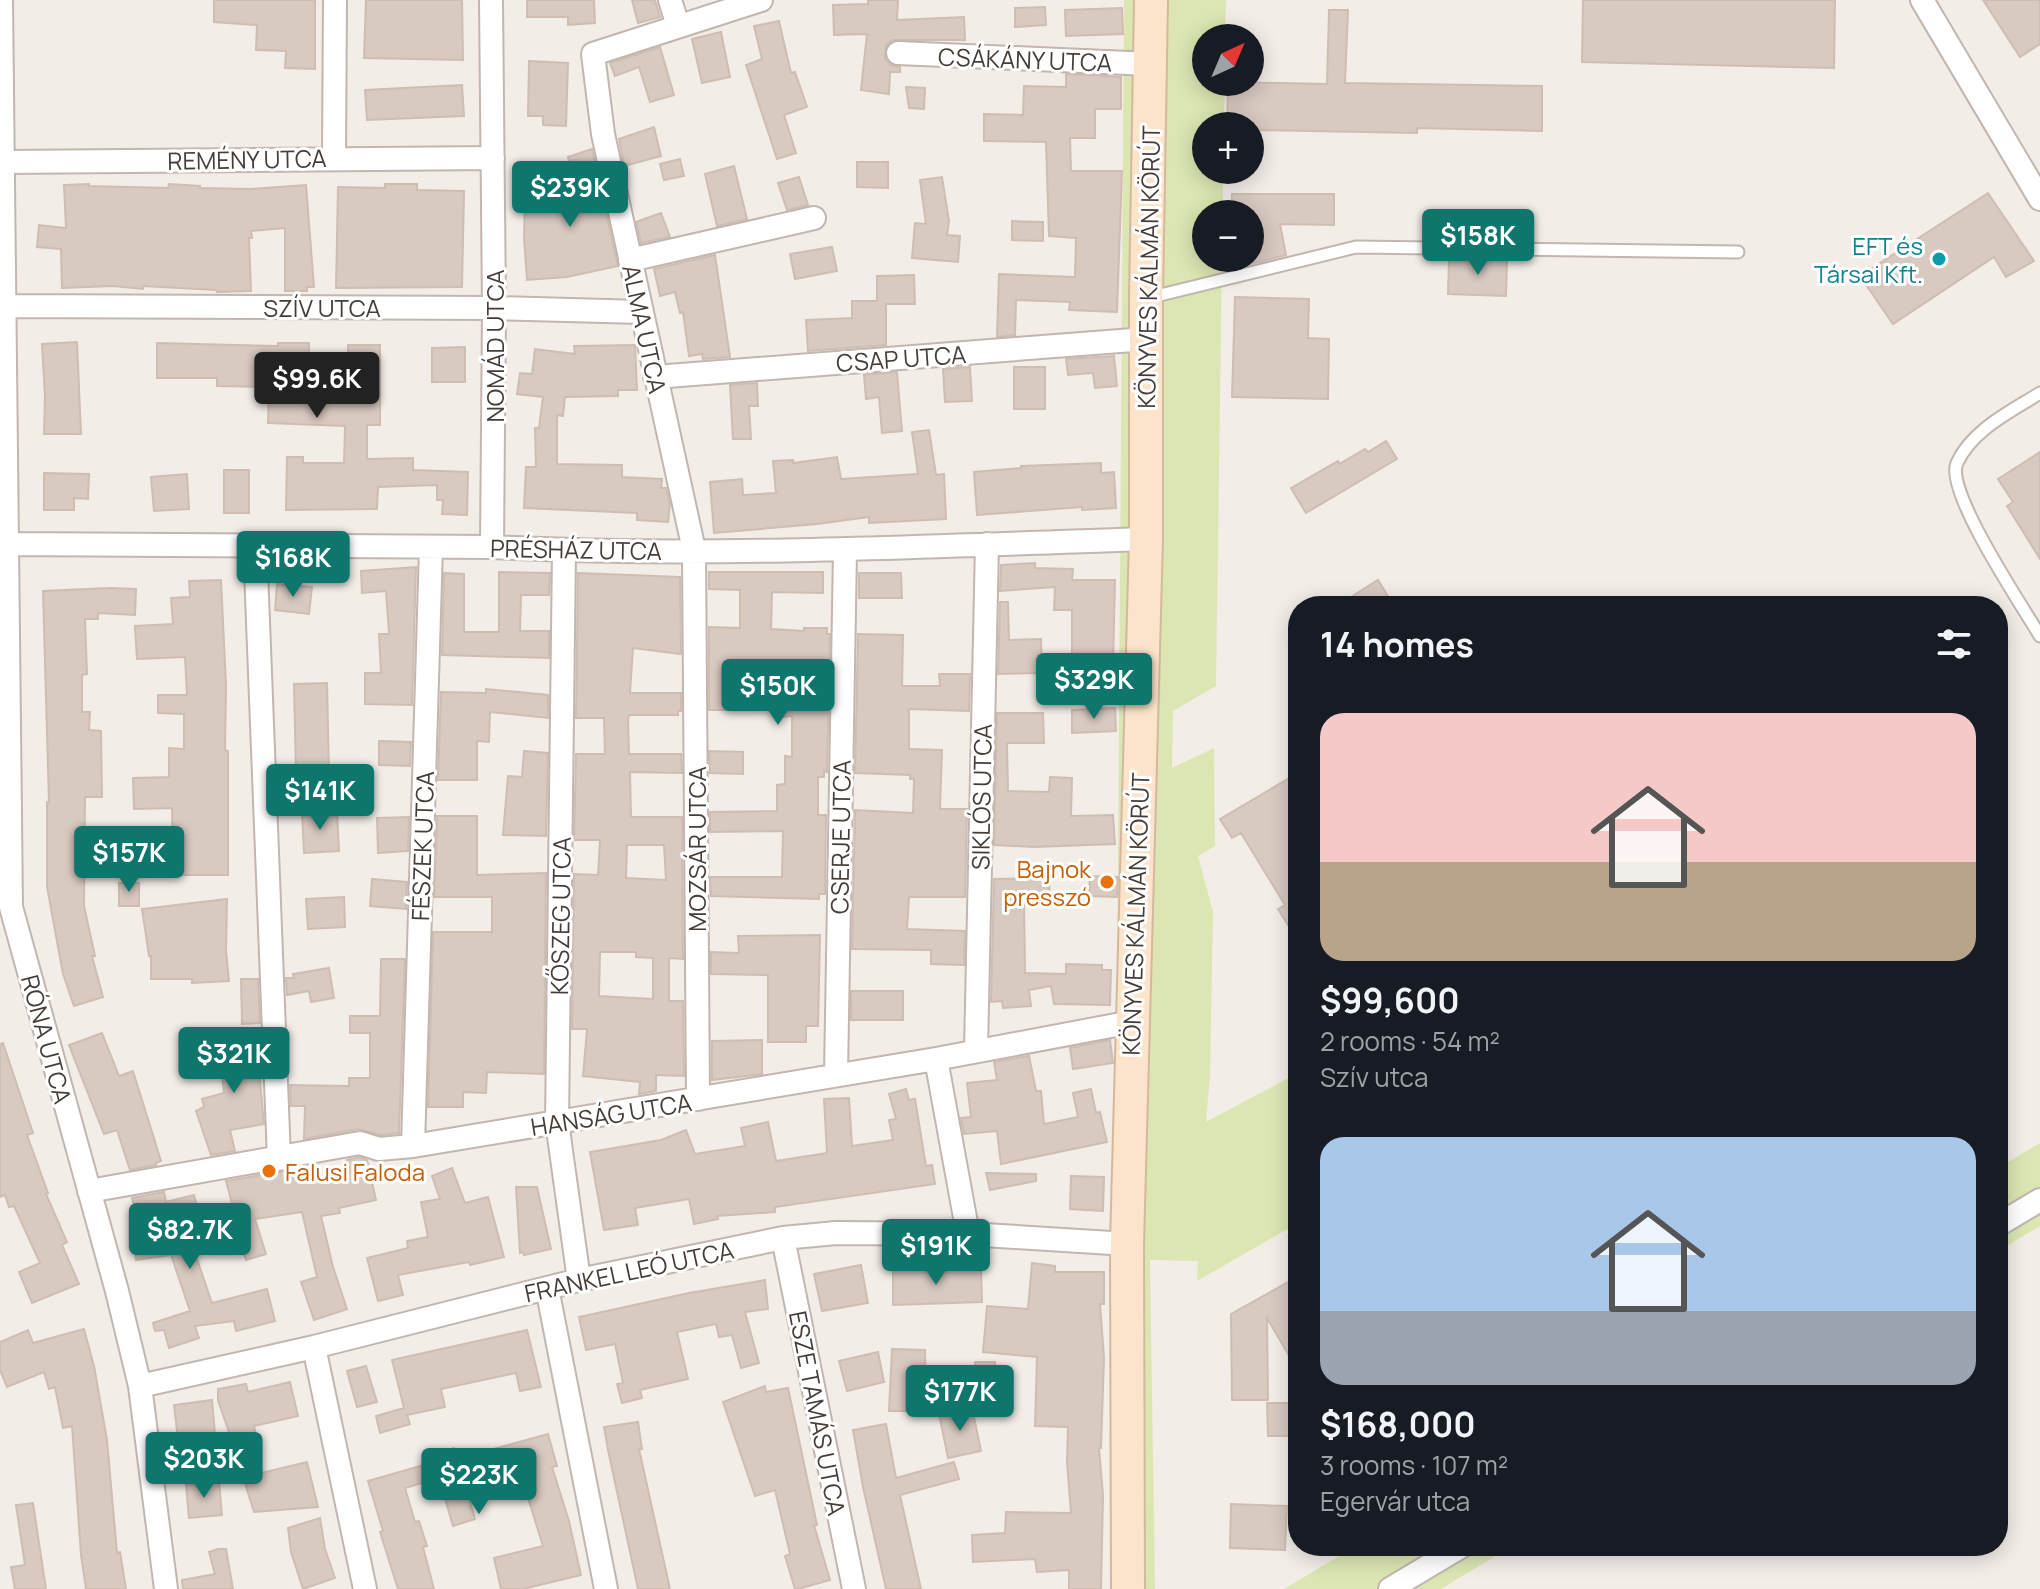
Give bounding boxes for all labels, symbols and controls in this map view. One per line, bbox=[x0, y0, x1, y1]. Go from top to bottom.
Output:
north arrow bbox=[1192, 24, 1264, 96]
map controls bbox=[1192, 24, 1264, 272]
street label: CSÁKÁNY UTCA bbox=[937, 39, 1113, 79]
button: + bbox=[1192, 112, 1264, 184]
street label: KÖNYVES KÁLMÁN KÖRÚT bbox=[1129, 125, 1167, 409]
street label: REMÉNY UTCA bbox=[167, 141, 327, 177]
pin: $239K bbox=[514, 161, 626, 229]
text: $239K bbox=[530, 169, 610, 205]
button: − bbox=[1192, 200, 1264, 272]
pin: $158K bbox=[1422, 209, 1534, 277]
text: $158K bbox=[1440, 217, 1516, 253]
place label: EFT és Társai Kft. bbox=[1814, 229, 1923, 290]
marker: EFT és Társai Kft. bbox=[1930, 250, 1948, 268]
street label: ALMA UTCA bbox=[615, 262, 675, 396]
street label: NOMÁD UTCA bbox=[478, 269, 511, 423]
street label: SZÍV UTCA bbox=[263, 291, 381, 324]
street label: CSAP UTCA bbox=[835, 337, 967, 379]
pin: $99.6K bbox=[252, 352, 382, 420]
text: $99.6K bbox=[272, 360, 362, 396]
pin: $168K bbox=[237, 531, 349, 599]
street label: PRÉSHÁZ UTCA bbox=[490, 531, 662, 567]
text: $168K bbox=[255, 539, 331, 575]
text: 14 homes bbox=[1320, 621, 1474, 667]
icon: filters bbox=[1932, 622, 1976, 666]
pin: $329K bbox=[1038, 653, 1150, 721]
pin: $150K bbox=[722, 659, 834, 727]
text: $329K bbox=[1054, 661, 1134, 697]
text: $150K bbox=[740, 667, 816, 703]
street label: SIKLÓS UTCA bbox=[963, 724, 999, 870]
street label: CSERJE UTCA bbox=[822, 760, 858, 914]
pin: $141K bbox=[264, 764, 376, 832]
icon: home bbox=[1576, 765, 1720, 909]
street label: MOZSÁR UTCA bbox=[680, 766, 713, 932]
street label: FÉSZEK UTCA bbox=[403, 770, 441, 922]
street label: KÖNYVES KÁLMÁN KÖRÚT bbox=[1114, 771, 1156, 1056]
text: $141K bbox=[284, 772, 356, 808]
pin: $157K bbox=[73, 826, 185, 894]
text: $157K bbox=[92, 834, 166, 870]
street label: KŐSZEG UTCA bbox=[542, 837, 578, 995]
place label: Bajnok presszó bbox=[1003, 852, 1092, 913]
marker: Bajnok presszó bbox=[1098, 873, 1116, 891]
street label: RÓNA UTCA bbox=[14, 971, 80, 1107]
text: $99,600 bbox=[1320, 977, 1460, 1023]
text: 2 rooms · 54 m² bbox=[1320, 1023, 1500, 1059]
pin: $321K bbox=[178, 1027, 290, 1095]
text: $321K bbox=[196, 1035, 272, 1071]
text: Szív utca bbox=[1320, 1059, 1428, 1095]
street label: HANSÁG UTCA bbox=[528, 1085, 694, 1143]
place label: Falusi Faloda bbox=[285, 1155, 425, 1188]
marker: Falusi Faloda bbox=[260, 1162, 278, 1180]
icon: home bbox=[1576, 1189, 1720, 1333]
pin: $82.7K bbox=[125, 1203, 255, 1271]
text: $82.7K bbox=[147, 1211, 233, 1247]
pin: $191K bbox=[880, 1219, 992, 1287]
text: $191K bbox=[900, 1227, 972, 1263]
street label: FRANKEL LEÓ UTCA bbox=[521, 1233, 737, 1309]
street label: ESZE TAMÁS UTCA bbox=[782, 1308, 854, 1518]
pin: $177K bbox=[904, 1365, 1016, 1433]
text: $177K bbox=[924, 1373, 996, 1409]
text: $168,000 bbox=[1320, 1401, 1476, 1447]
pin: $203K bbox=[148, 1432, 260, 1500]
text: $203K bbox=[164, 1440, 244, 1476]
text: 3 rooms · 107 m² bbox=[1320, 1447, 1508, 1483]
pin: $223K bbox=[423, 1448, 535, 1516]
text: $223K bbox=[439, 1456, 519, 1492]
text: Egervár utca bbox=[1320, 1483, 1470, 1519]

